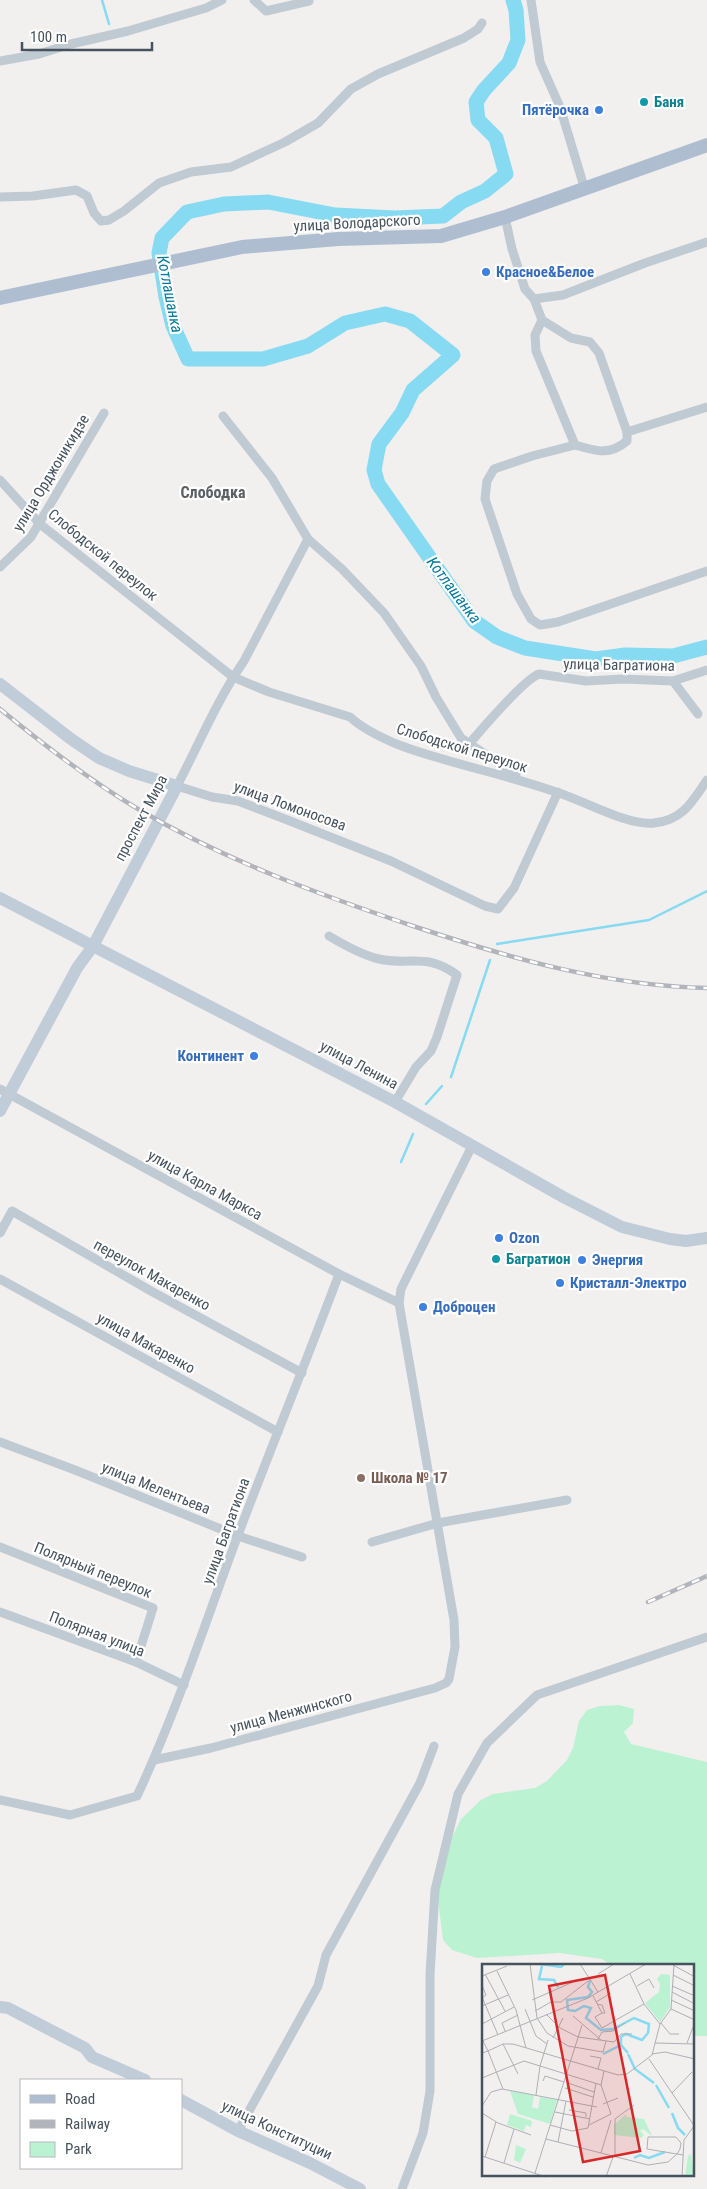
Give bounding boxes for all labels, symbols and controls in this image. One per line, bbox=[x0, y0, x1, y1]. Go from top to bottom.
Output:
scale bar bbox=[22, 20, 152, 52]
text: 100 m bbox=[30, 28, 67, 46]
place label: Баня bbox=[654, 93, 684, 111]
marker: Баня bbox=[638, 96, 650, 108]
place label: Пятёрочка bbox=[522, 101, 589, 119]
marker: Пятёрочка bbox=[593, 104, 605, 116]
street label: улица Володарского bbox=[293, 211, 421, 235]
water label: Котлашанка bbox=[153, 254, 187, 334]
place label: Красное&Белое bbox=[496, 263, 594, 281]
marker: Красное&Белое bbox=[480, 266, 492, 278]
street label: улица Орджоникидзе bbox=[9, 411, 93, 535]
district label: Слободка bbox=[181, 483, 246, 502]
street label: Слободской переулок bbox=[45, 505, 161, 605]
water label: Котлашанка bbox=[423, 553, 485, 627]
street label: улица Багратиона bbox=[563, 655, 675, 675]
street label: Слободской переулок bbox=[394, 720, 530, 776]
street label: проспект Мира bbox=[111, 772, 171, 864]
street label: улица Ломоносова bbox=[231, 777, 349, 835]
street label: улица Ленина bbox=[317, 1037, 401, 1093]
place label: Континент bbox=[178, 1047, 244, 1065]
marker: Континент bbox=[248, 1050, 260, 1062]
street label: улица Карла Маркса bbox=[145, 1146, 265, 1224]
place label: Ozon bbox=[509, 1229, 540, 1247]
marker: Ozon bbox=[493, 1232, 505, 1244]
street label: переулок Макаренко bbox=[91, 1236, 213, 1314]
place label: Багратион bbox=[506, 1250, 570, 1268]
place label: Энергия bbox=[592, 1251, 643, 1269]
marker: Багратион bbox=[490, 1253, 502, 1265]
marker: Энергия bbox=[576, 1254, 588, 1266]
place label: Кристалл-Электро bbox=[570, 1274, 687, 1292]
marker: Кристалл-Электро bbox=[554, 1277, 566, 1289]
place label: Доброцен bbox=[433, 1298, 495, 1316]
marker: Доброцен bbox=[417, 1301, 429, 1313]
street label: улица Макаренко bbox=[94, 1309, 198, 1377]
street label: улица Мелентьева bbox=[99, 1458, 213, 1518]
place label: Школа № 17 bbox=[371, 1469, 448, 1487]
marker: Школа № 17 bbox=[355, 1472, 367, 1484]
street label: улица Багратиона bbox=[198, 1475, 254, 1587]
street label: Полярный переулок bbox=[32, 1538, 154, 1602]
street label: Полярная улица bbox=[47, 1608, 147, 1660]
street label: улица Менжинского bbox=[228, 1687, 354, 1737]
inset map bbox=[482, 1964, 694, 2176]
legend bbox=[20, 2079, 182, 2169]
text: Road bbox=[65, 2090, 95, 2108]
street label: улица Конституции bbox=[219, 2097, 335, 2163]
text: Railway bbox=[65, 2115, 110, 2133]
text: Park bbox=[65, 2140, 92, 2158]

